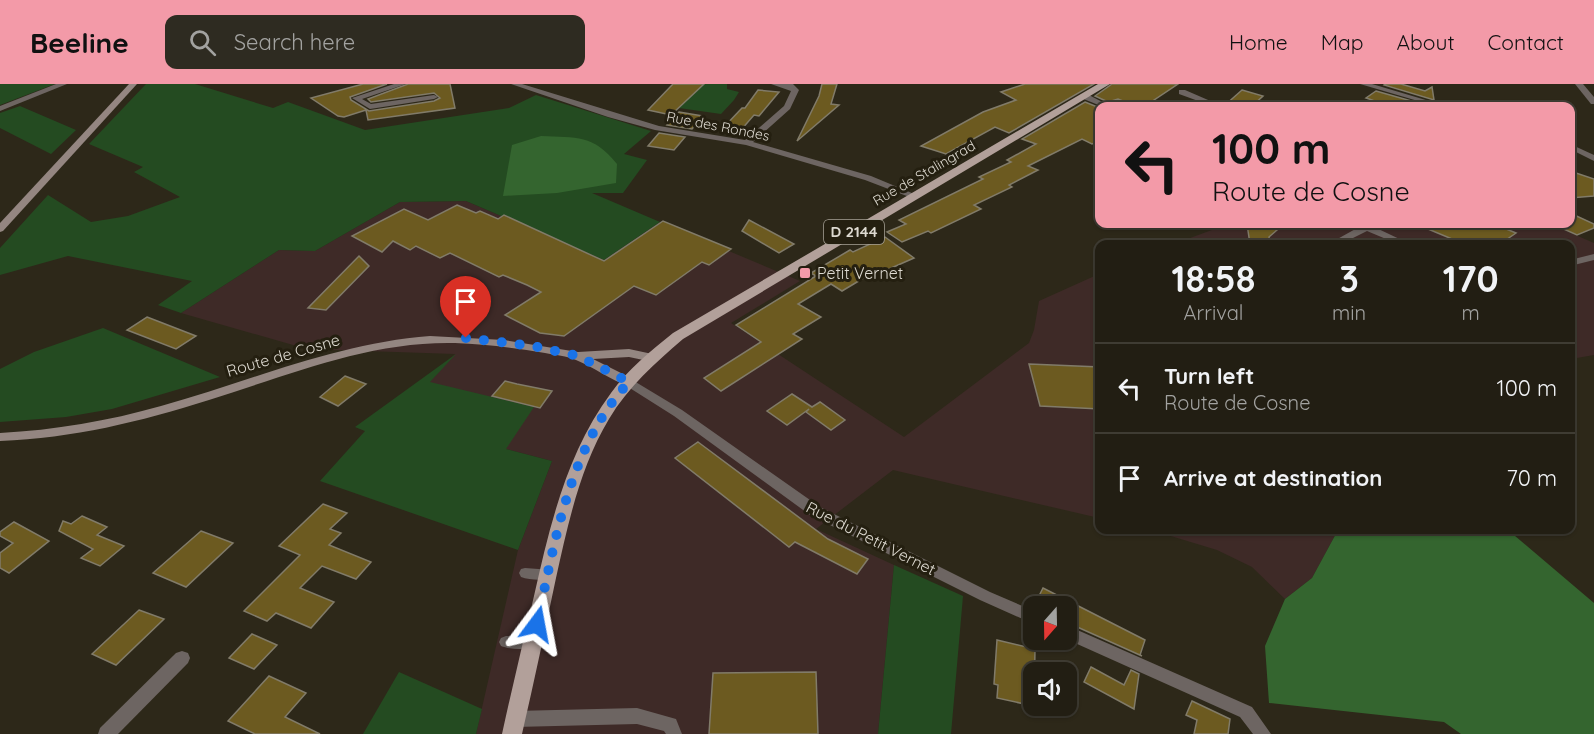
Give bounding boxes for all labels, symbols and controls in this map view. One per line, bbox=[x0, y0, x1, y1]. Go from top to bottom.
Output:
search box bbox=[165, 15, 585, 69]
text: Beeline bbox=[30, 25, 129, 60]
icon: search bbox=[186, 26, 219, 59]
text: Search here bbox=[234, 28, 355, 56]
text: Home bbox=[1229, 29, 1288, 55]
text: Map bbox=[1321, 29, 1364, 55]
text: About bbox=[1397, 29, 1455, 55]
text: Contact bbox=[1488, 29, 1564, 55]
street label: Rue des Rondes bbox=[665, 107, 771, 145]
text: 100 m bbox=[1212, 122, 1330, 175]
icon: left bbox=[1113, 126, 1191, 204]
street label: Rue de Stalingrad bbox=[869, 136, 979, 210]
text: Route de Cosne bbox=[1212, 174, 1410, 208]
road number: D 2144 bbox=[824, 220, 884, 244]
text: 18:58 bbox=[1172, 256, 1256, 301]
text: 3 bbox=[1339, 256, 1359, 301]
text: 170 bbox=[1443, 256, 1499, 301]
place label: Petit Vernet bbox=[817, 263, 903, 283]
marker: Petit Vernet bbox=[798, 266, 812, 280]
pin bbox=[440, 276, 491, 338]
icon: arrive bbox=[449, 285, 482, 318]
text: Arrival bbox=[1184, 300, 1243, 325]
text: min bbox=[1332, 300, 1366, 325]
text: m bbox=[1461, 300, 1480, 325]
street label: Route de Cosne bbox=[224, 329, 342, 381]
text: Turn left bbox=[1164, 362, 1254, 390]
icon: left bbox=[1113, 372, 1146, 405]
text: 100 m bbox=[1497, 374, 1557, 402]
text: Route de Cosne bbox=[1164, 390, 1310, 415]
icon: arrive bbox=[1113, 462, 1146, 495]
text: Arrive at destination bbox=[1164, 464, 1382, 492]
text: 70 m bbox=[1507, 464, 1557, 492]
street label: Rue du Petit Vernet bbox=[803, 497, 939, 579]
position arrow bbox=[505, 592, 569, 656]
north arrow bbox=[1023, 596, 1077, 650]
map controls bbox=[1023, 596, 1077, 716]
button: sound bbox=[1023, 662, 1077, 716]

